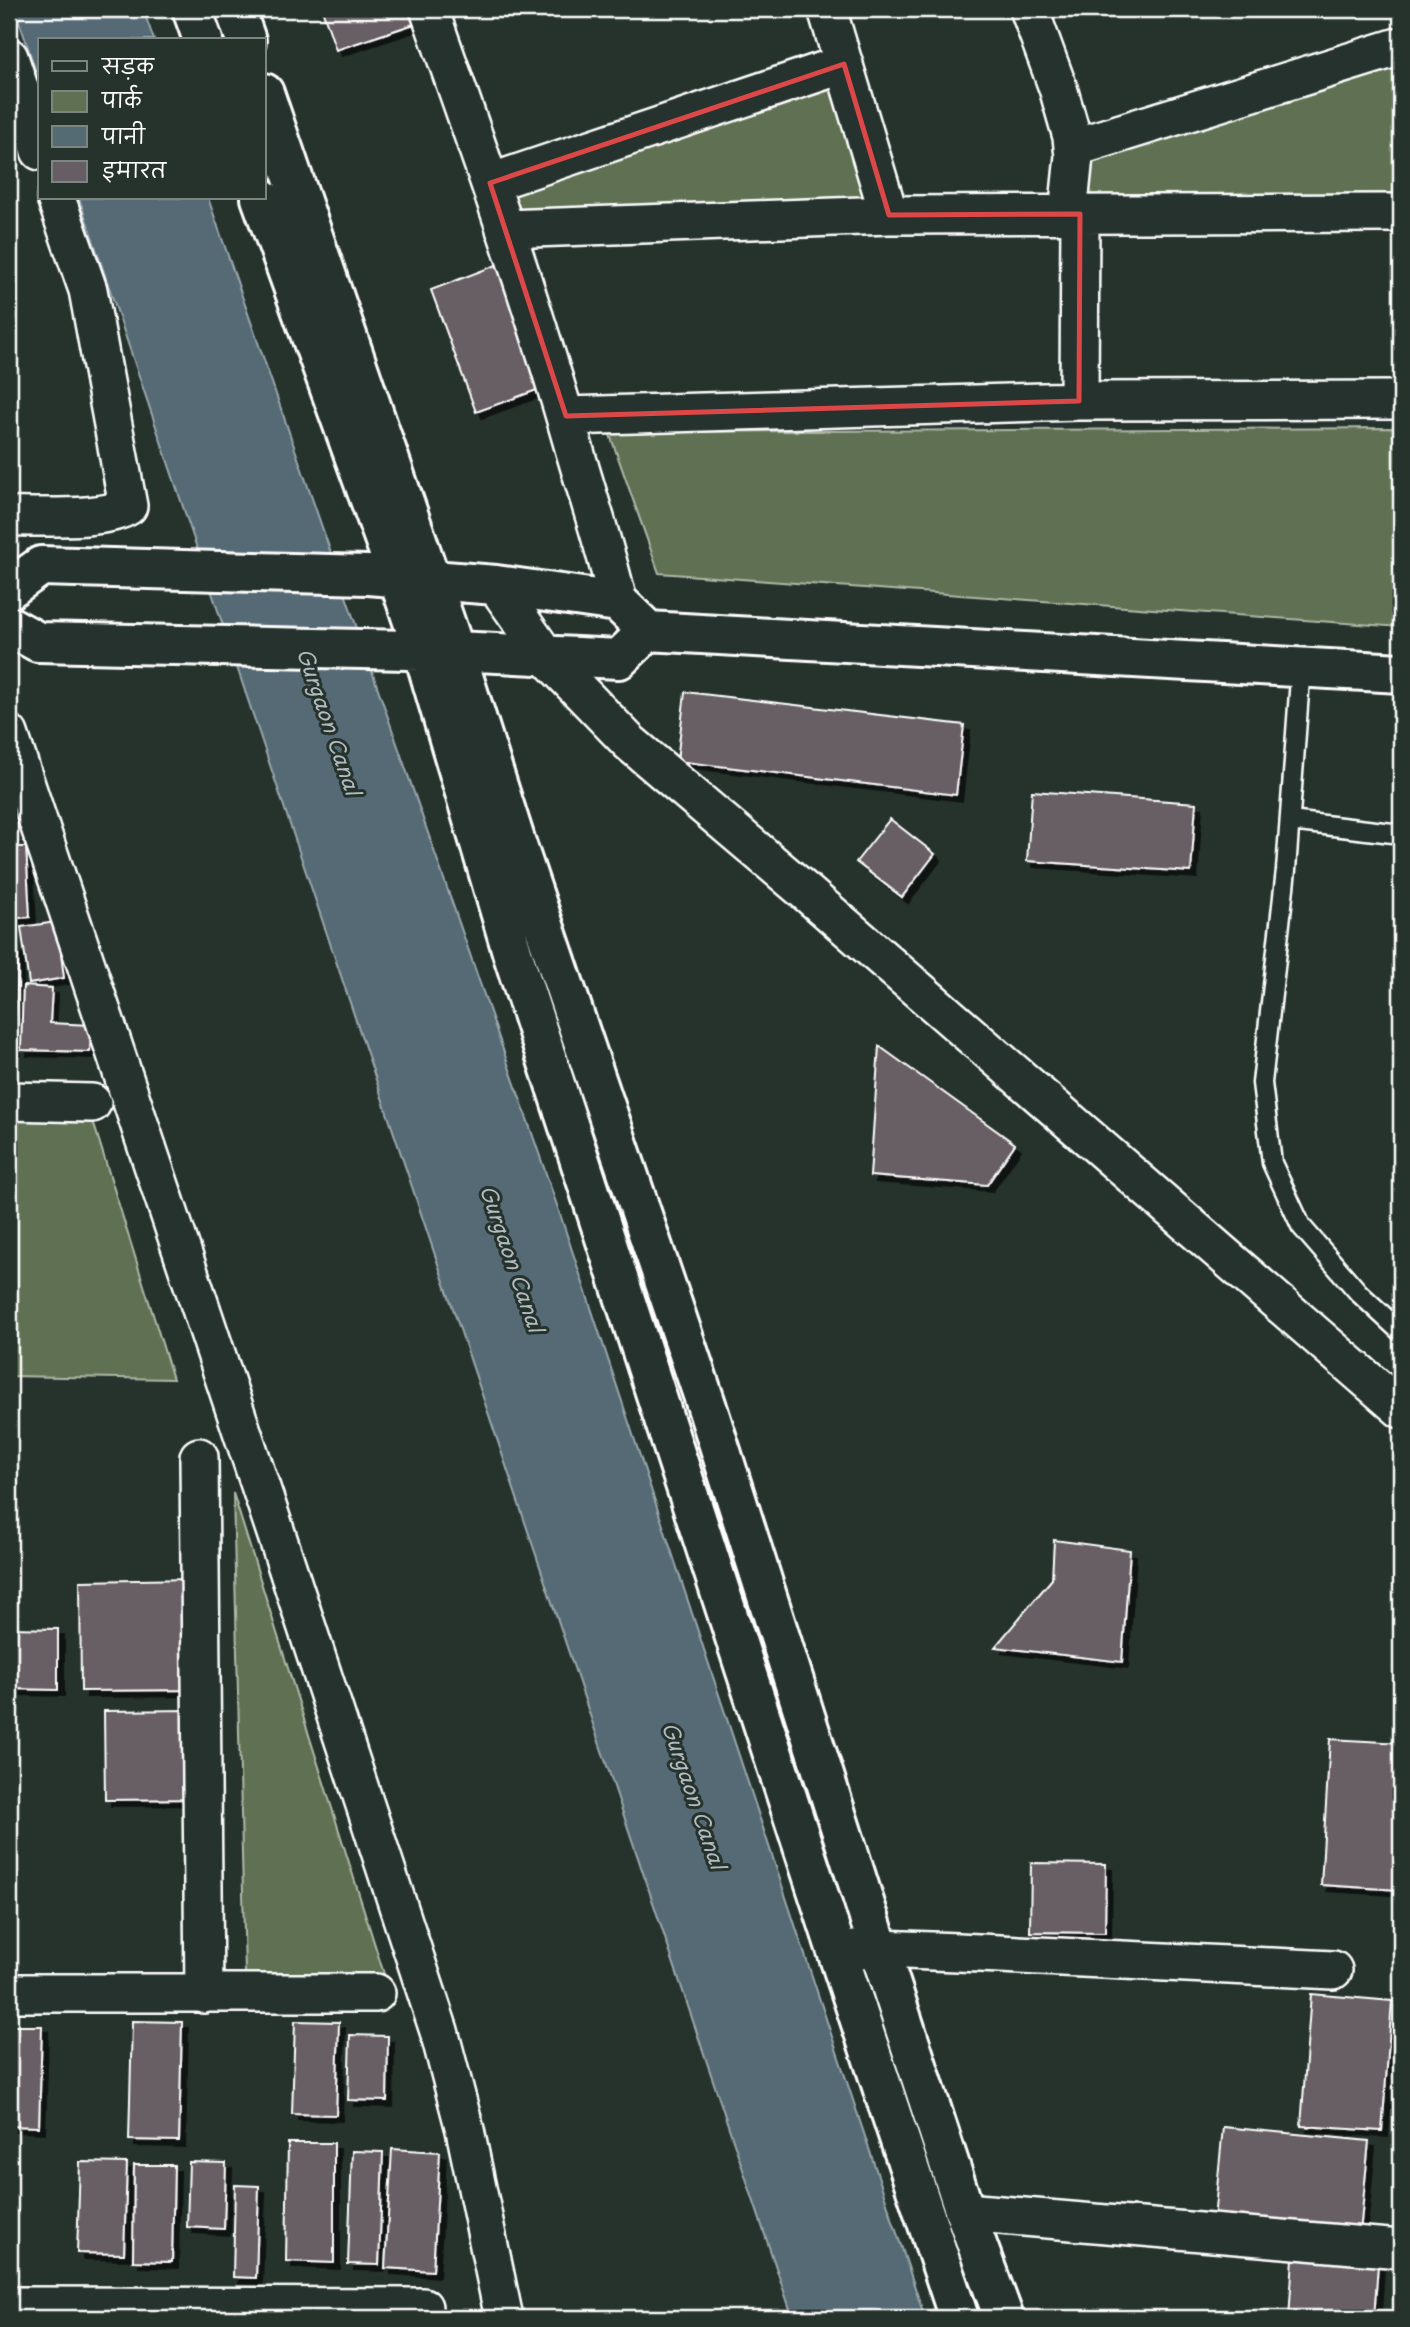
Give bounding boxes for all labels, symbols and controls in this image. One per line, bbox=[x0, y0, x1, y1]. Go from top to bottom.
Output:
legend bbox=[38, 38, 266, 200]
text: सड़क bbox=[101, 49, 155, 81]
text: पार्क bbox=[101, 83, 143, 115]
text: पानी bbox=[101, 119, 147, 151]
text: इमारत bbox=[102, 153, 168, 185]
water label: Gurgaon Canal bbox=[290, 643, 371, 802]
water label: Gurgaon Canal bbox=[473, 1180, 554, 1339]
water label: Gurgaon Canal bbox=[655, 1717, 736, 1876]

